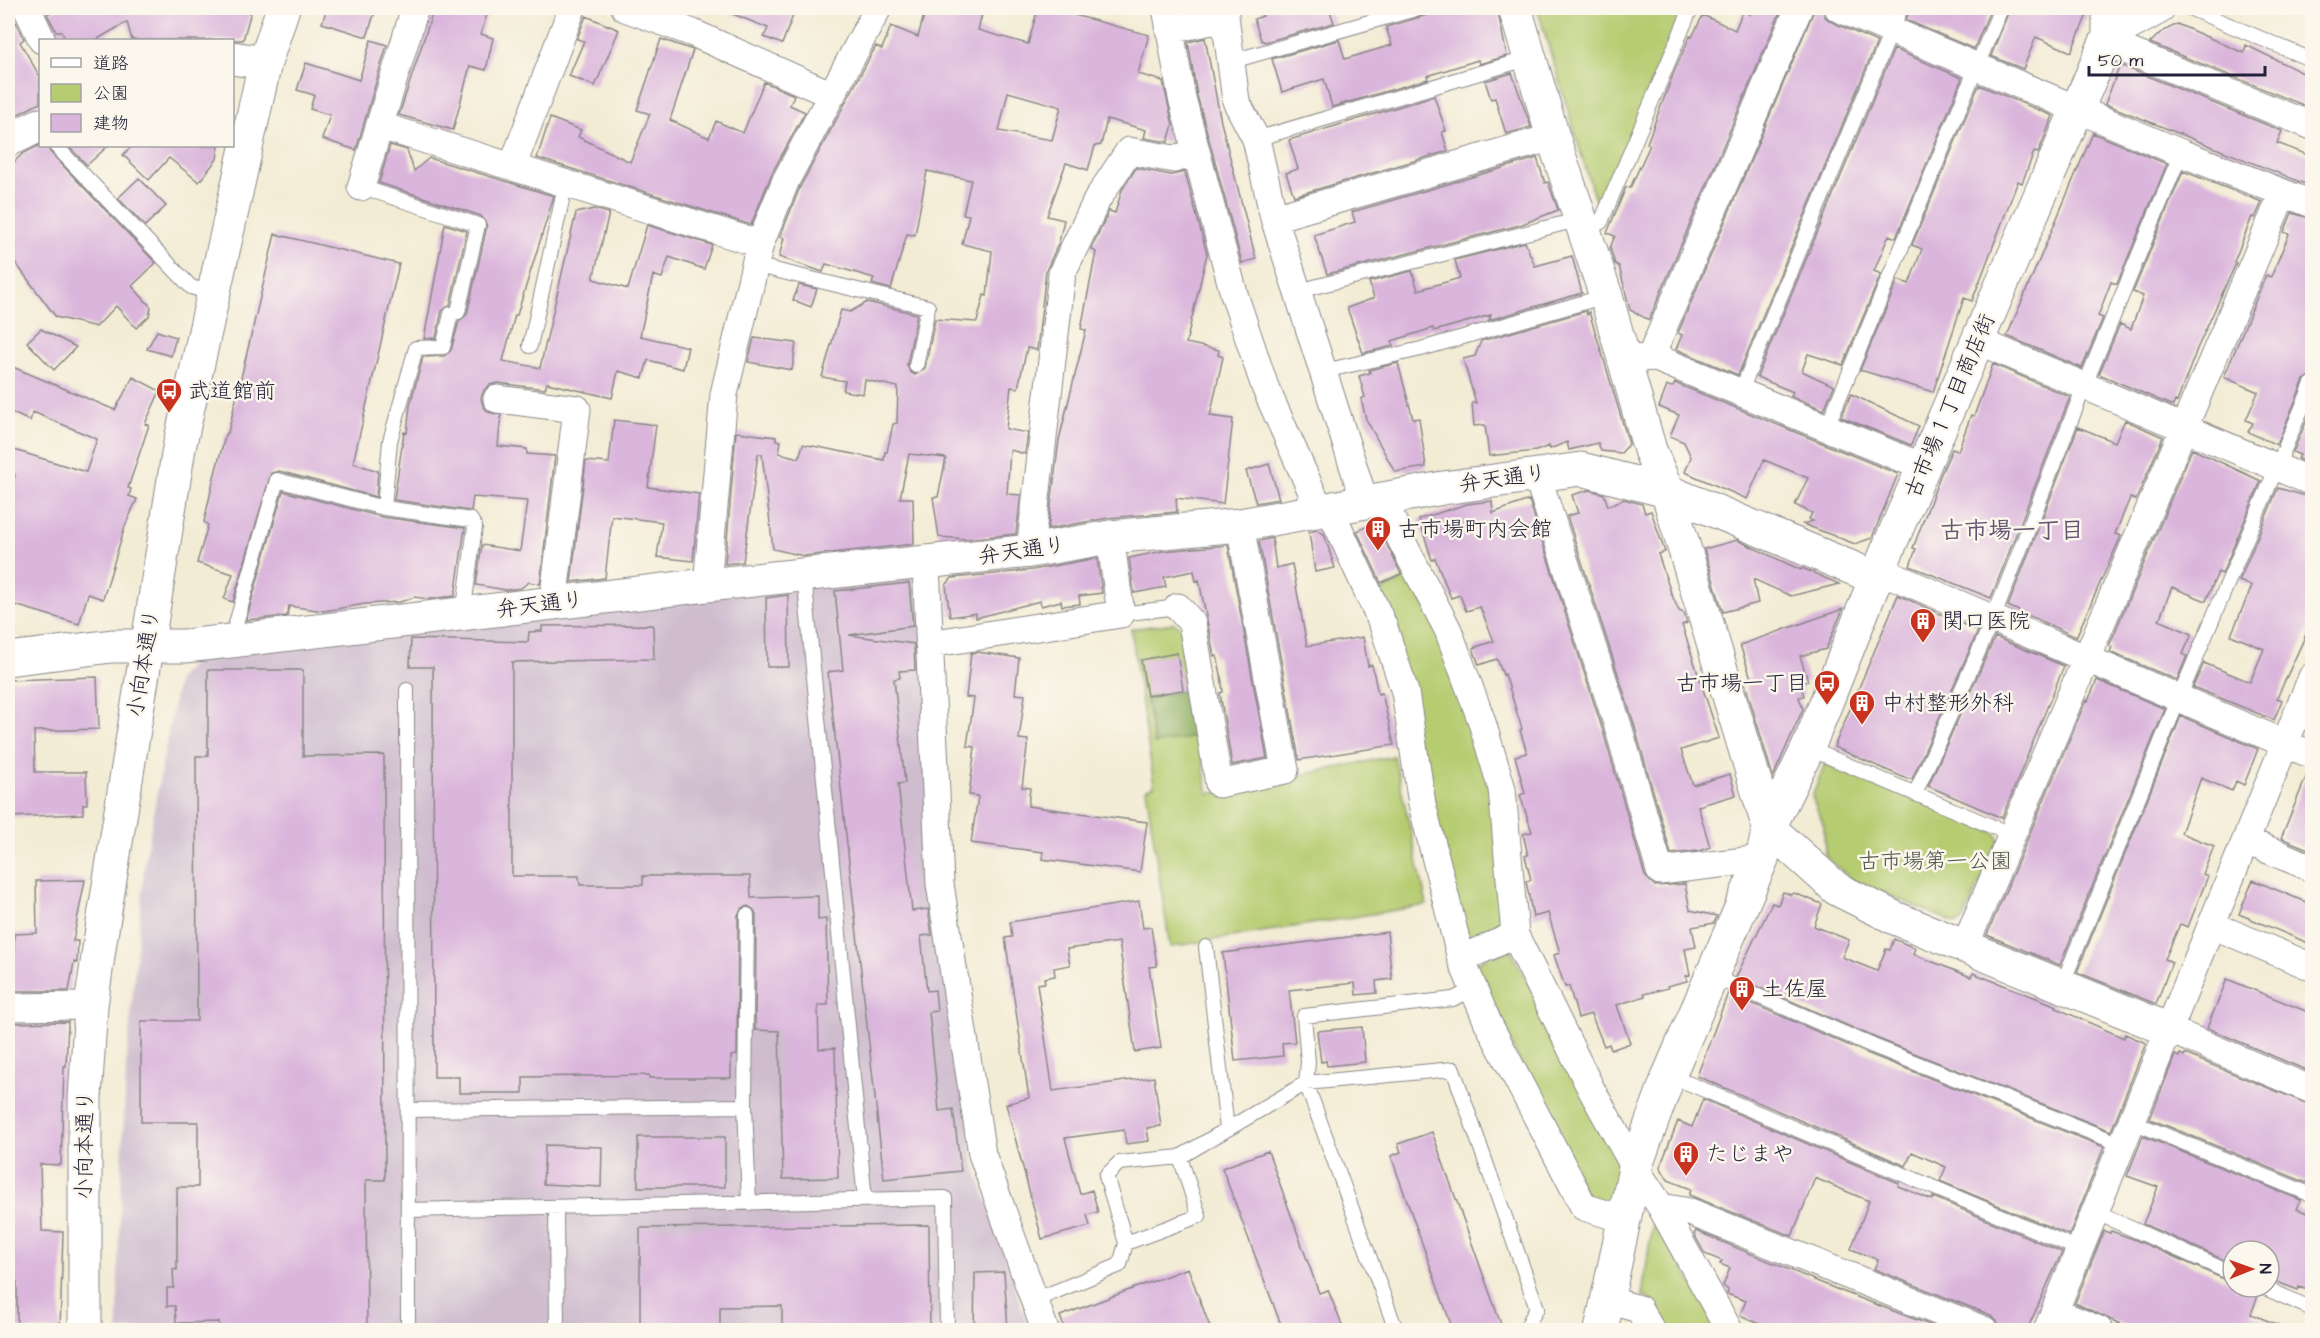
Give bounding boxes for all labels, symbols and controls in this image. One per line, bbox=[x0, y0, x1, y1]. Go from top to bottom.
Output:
legend bbox=[39, 39, 234, 147]
scale bar bbox=[2089, 39, 2264, 77]
text: 50 m bbox=[2098, 48, 2143, 73]
text: 道路 bbox=[93, 51, 129, 76]
text: 公園 bbox=[93, 81, 129, 106]
text: 建物 bbox=[93, 111, 129, 136]
street label: 古市場１丁目商店街 bbox=[1897, 309, 2003, 503]
bus stop icon: 武道館前 bbox=[154, 376, 184, 414]
place label: 武道館前 bbox=[188, 376, 276, 407]
street label: 弁天通り bbox=[1457, 458, 1549, 500]
building icon: 古市場町内会館 bbox=[1363, 514, 1393, 552]
place label: 古市場町内会館 bbox=[1398, 514, 1552, 545]
district label: 古市場一丁目 bbox=[1940, 514, 2084, 548]
street label: 弁天通り bbox=[976, 530, 1068, 572]
street label: 弁天通り bbox=[494, 584, 586, 626]
street label: 小向本通り bbox=[120, 606, 168, 720]
building icon: 関口医院 bbox=[1908, 606, 1938, 644]
place label: 関口医院 bbox=[1942, 606, 2030, 637]
place label: 古市場一丁目 bbox=[1676, 668, 1808, 699]
bus stop icon: 古市場一丁目 bbox=[1812, 668, 1842, 706]
building icon: 中村整形外科 bbox=[1847, 688, 1877, 726]
place label: 中村整形外科 bbox=[1882, 688, 2014, 719]
park label: 古市場第一公園 bbox=[1858, 846, 2012, 877]
building icon: 土佐屋 bbox=[1727, 974, 1757, 1012]
place label: 土佐屋 bbox=[1762, 974, 1828, 1005]
street label: 小向本通り bbox=[69, 1090, 101, 1200]
building icon: たじまや bbox=[1671, 1139, 1701, 1177]
place label: たじまや bbox=[1706, 1139, 1794, 1170]
north arrow bbox=[2221, 1239, 2281, 1299]
text: N bbox=[2254, 1264, 2276, 1274]

